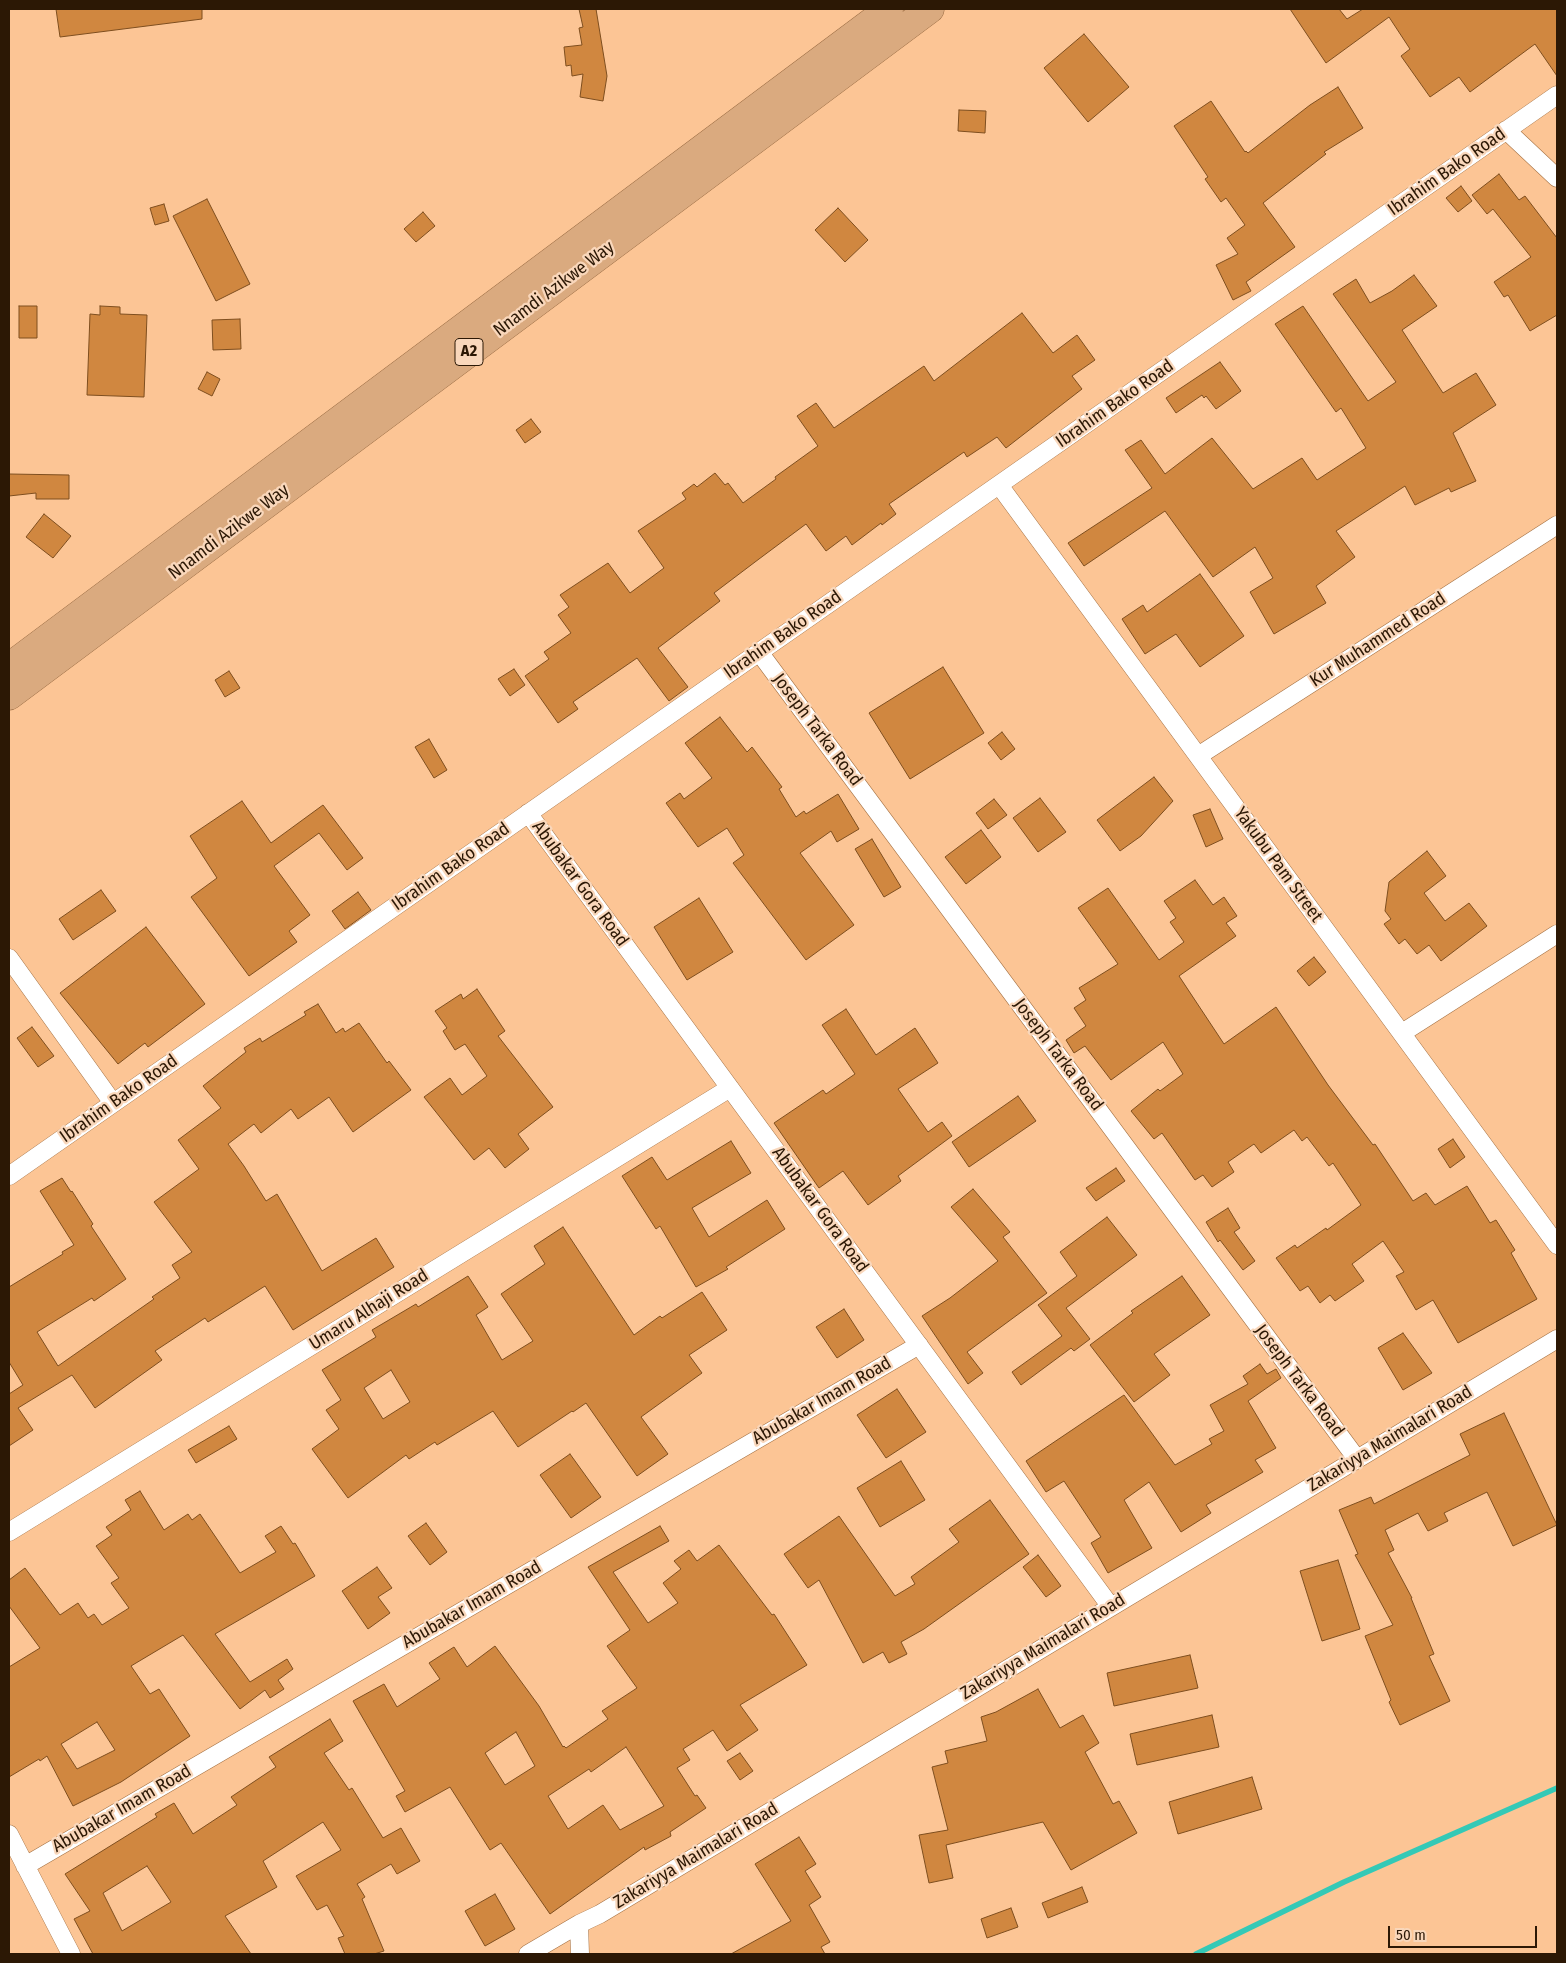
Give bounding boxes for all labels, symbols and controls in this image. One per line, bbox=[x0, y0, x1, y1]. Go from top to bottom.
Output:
street label: Ibrahim Bako Road bbox=[1384, 123, 1510, 221]
street label: Nnamdi Azikwe Way bbox=[489, 237, 619, 341]
road number: A2 bbox=[455, 338, 483, 366]
street label: Ibrahim Bako Road bbox=[1052, 355, 1178, 453]
street label: Nnamdi Azikwe Way bbox=[164, 480, 294, 584]
street label: Ibrahim Bako Road bbox=[720, 586, 846, 684]
street label: Kur Muhammed Road bbox=[1306, 588, 1450, 692]
street label: Joseph Tarka Road bbox=[768, 669, 866, 791]
street label: Yakubu Pam Street bbox=[1229, 803, 1327, 927]
street label: Abubakar Gora Road bbox=[527, 817, 633, 951]
street label: Ibrahim Bako Road bbox=[388, 818, 514, 916]
street label: Joseph Tarka Road bbox=[1009, 994, 1107, 1116]
street label: Ibrahim Bako Road bbox=[56, 1050, 182, 1148]
street label: Abubakar Gora Road bbox=[767, 1143, 873, 1277]
street label: Umaru Alhaji Road bbox=[306, 1265, 432, 1355]
street label: Joseph Tarka Road bbox=[1250, 1320, 1348, 1442]
street label: Abubakar Imam Road bbox=[749, 1352, 895, 1450]
street label: Zakariyya Maimalari Road bbox=[1304, 1381, 1476, 1497]
street label: Abubakar Imam Road bbox=[399, 1556, 545, 1654]
street label: Zakariyya Maimalari Road bbox=[957, 1589, 1129, 1705]
street label: Abubakar Imam Road bbox=[49, 1760, 195, 1858]
street label: Zakariyya Maimalari Road bbox=[610, 1798, 782, 1914]
scale bar bbox=[1391, 1916, 1540, 1948]
text: 50 m bbox=[1396, 1926, 1426, 1944]

